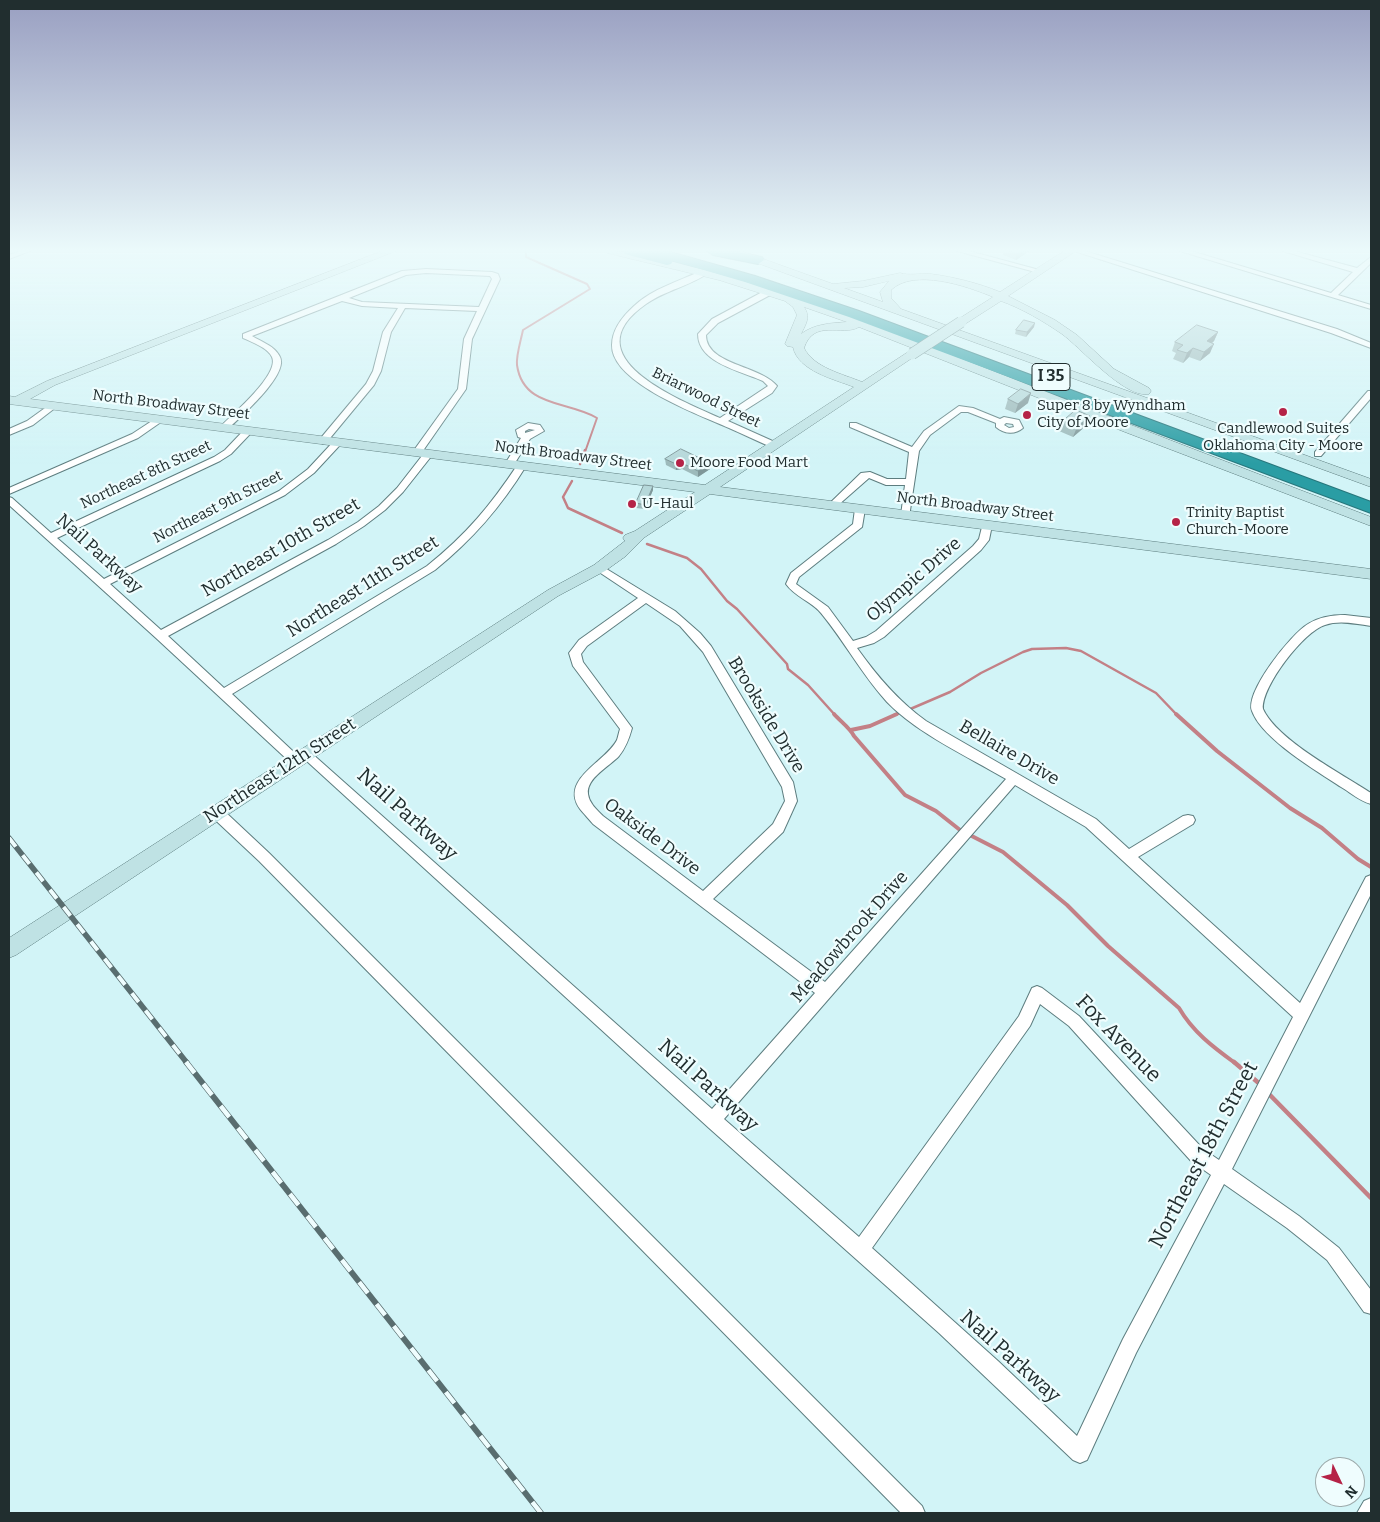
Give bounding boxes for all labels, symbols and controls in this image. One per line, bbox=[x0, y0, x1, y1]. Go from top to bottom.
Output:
street label: Briarwood Street bbox=[649, 364, 763, 432]
road number: I 35 bbox=[1032, 364, 1070, 391]
street label: North Broadway Street bbox=[91, 386, 251, 424]
place label: Super 8 by Wyndham City of Moore bbox=[1037, 397, 1186, 432]
marker: Candlewood Suites Oklahoma City - Moore bbox=[1277, 406, 1289, 418]
marker: Super 8 by Wyndham City of Moore bbox=[1021, 409, 1033, 421]
place label: Candlewood Suites Oklahoma City - Moore bbox=[1203, 420, 1363, 455]
street label: Northeast 8th Street bbox=[78, 437, 214, 513]
street label: North Broadway Street bbox=[493, 437, 653, 475]
place label: Moore Food Mart bbox=[690, 454, 808, 472]
marker: Moore Food Mart bbox=[674, 457, 686, 469]
street label: Northeast 9th Street bbox=[151, 467, 285, 547]
street label: North Broadway Street bbox=[895, 488, 1055, 526]
street label: Northeast 10th Street bbox=[198, 494, 364, 602]
place label: U-Haul bbox=[642, 495, 694, 513]
marker: U-Haul bbox=[626, 498, 638, 510]
place label: Trinity Baptist Church-Moore bbox=[1186, 504, 1289, 539]
street label: Nail Parkway bbox=[51, 510, 147, 598]
marker: Trinity Baptist Church-Moore bbox=[1170, 516, 1182, 528]
street label: Northeast 11th Street bbox=[283, 532, 443, 642]
street label: Olympic Drive bbox=[862, 533, 966, 627]
street label: Brookside Drive bbox=[723, 653, 809, 777]
street label: Northeast 12th Street bbox=[200, 714, 360, 828]
street label: Bellaire Drive bbox=[955, 716, 1063, 790]
street label: Nail Parkway bbox=[352, 763, 462, 867]
street label: Oakside Drive bbox=[600, 794, 704, 880]
street label: Meadowbrook Drive bbox=[787, 867, 913, 1007]
street label: Fox Avenue bbox=[1070, 990, 1166, 1088]
street label: Nail Parkway bbox=[653, 1034, 763, 1138]
street label: Northeast 18th Street bbox=[1144, 1057, 1264, 1253]
street label: Nail Parkway bbox=[955, 1305, 1065, 1409]
north arrow bbox=[1315, 1457, 1365, 1507]
text: N bbox=[1341, 1482, 1361, 1501]

